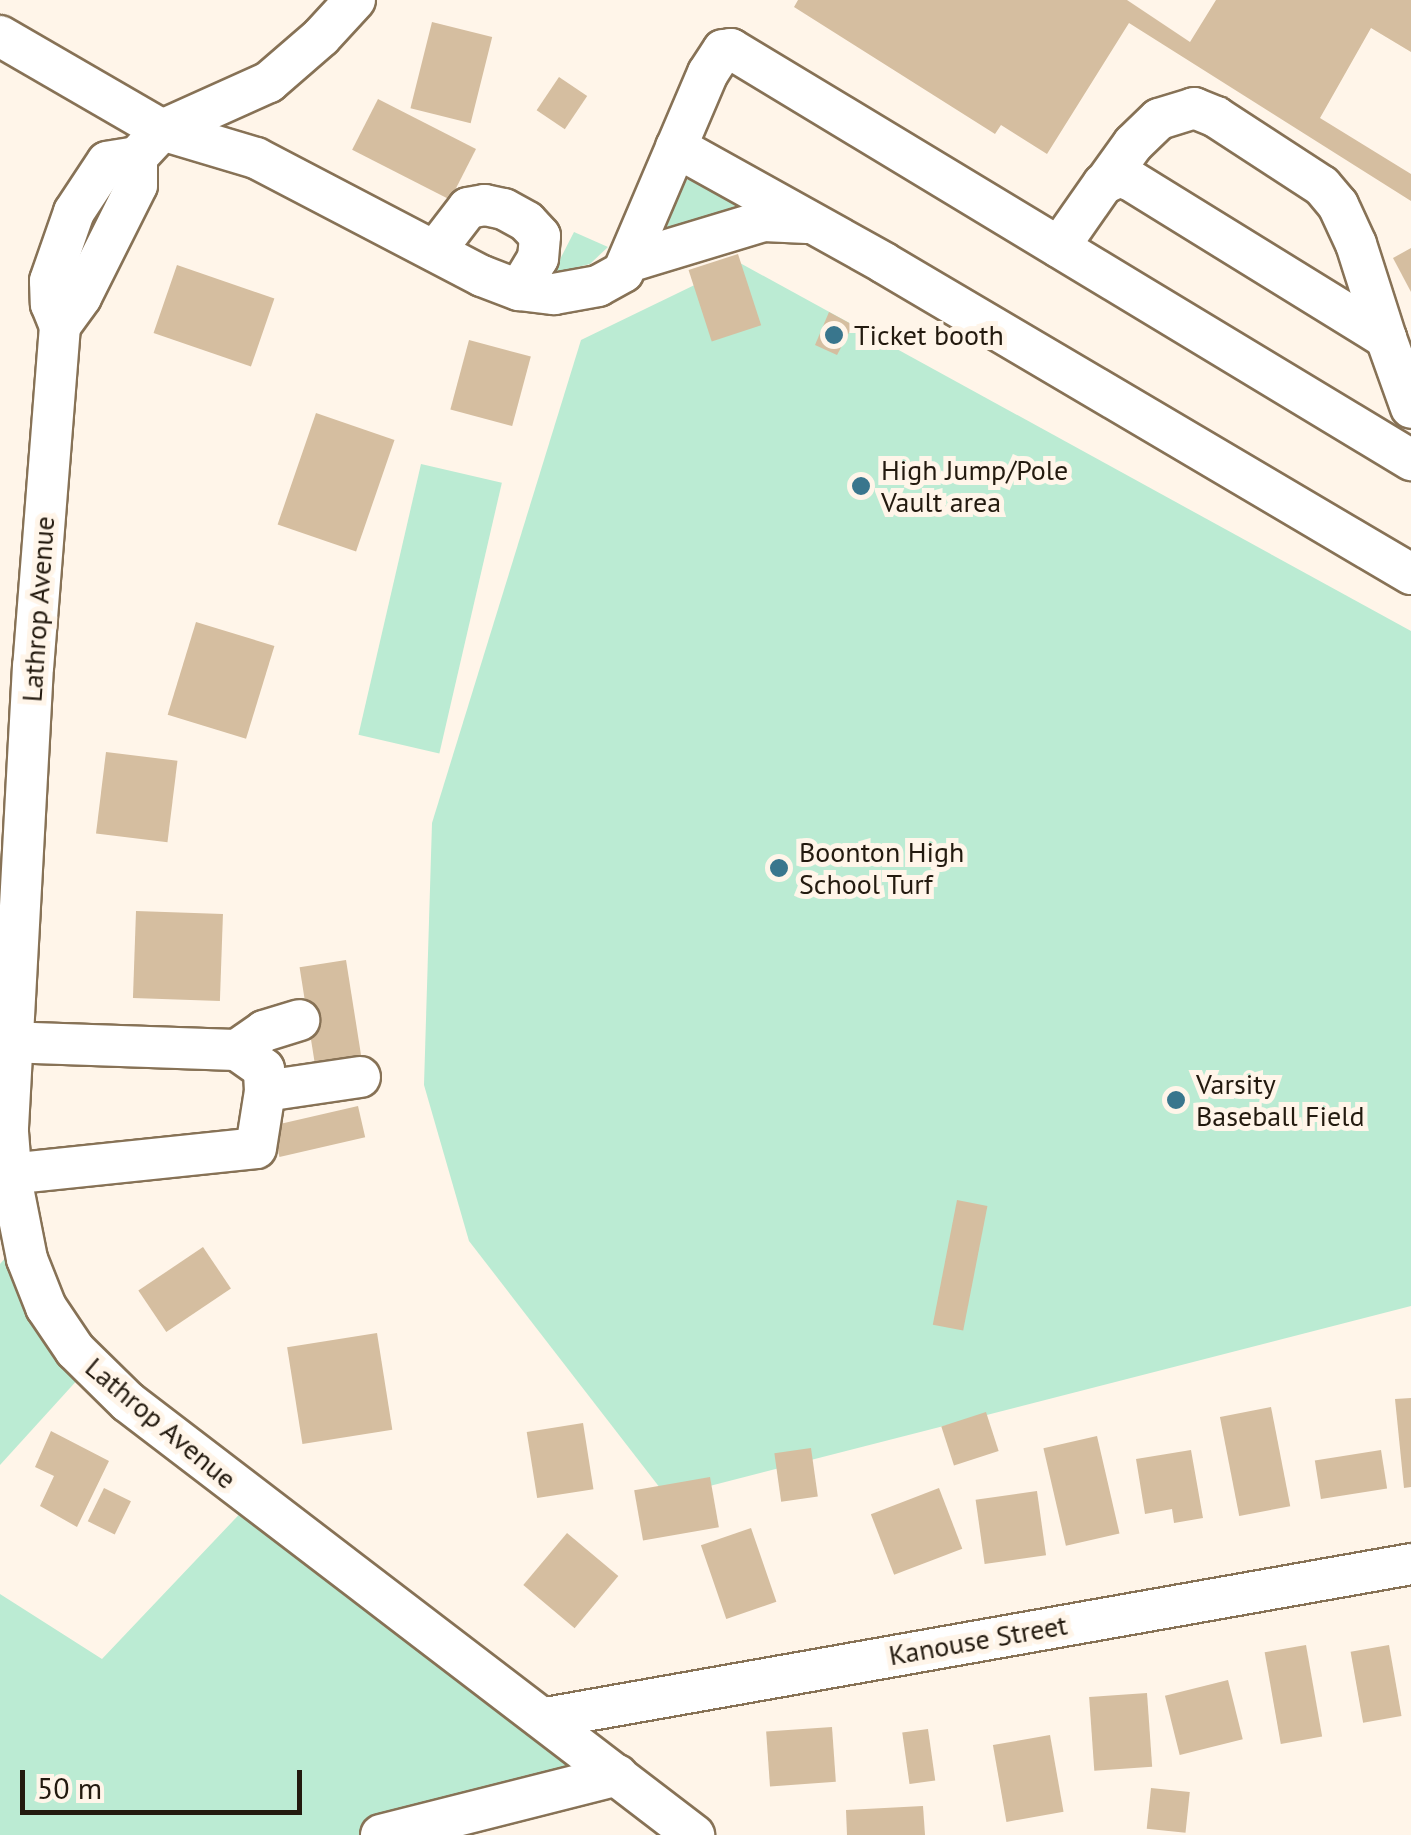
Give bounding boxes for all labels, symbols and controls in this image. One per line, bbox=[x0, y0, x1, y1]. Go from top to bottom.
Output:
place label: Ticket booth bbox=[854, 318, 1004, 352]
marker: Ticket booth bbox=[823, 324, 845, 346]
place label: High Jump/Pole Vault area bbox=[881, 453, 1068, 519]
marker: High Jump/Pole Vault area bbox=[850, 475, 872, 497]
street label: Lathrop Avenue bbox=[15, 514, 61, 704]
place label: Boonton High School Turf bbox=[799, 835, 964, 901]
marker: Boonton High School Turf bbox=[768, 857, 790, 879]
place label: Varsity Baseball Field bbox=[1196, 1067, 1365, 1133]
marker: Varsity Baseball Field bbox=[1165, 1089, 1187, 1111]
street label: Lathrop Avenue bbox=[78, 1350, 244, 1496]
street label: Kanouse Street bbox=[886, 1608, 1070, 1672]
scale bar bbox=[25, 1750, 308, 1812]
text: 50 m bbox=[37, 1768, 102, 1807]

